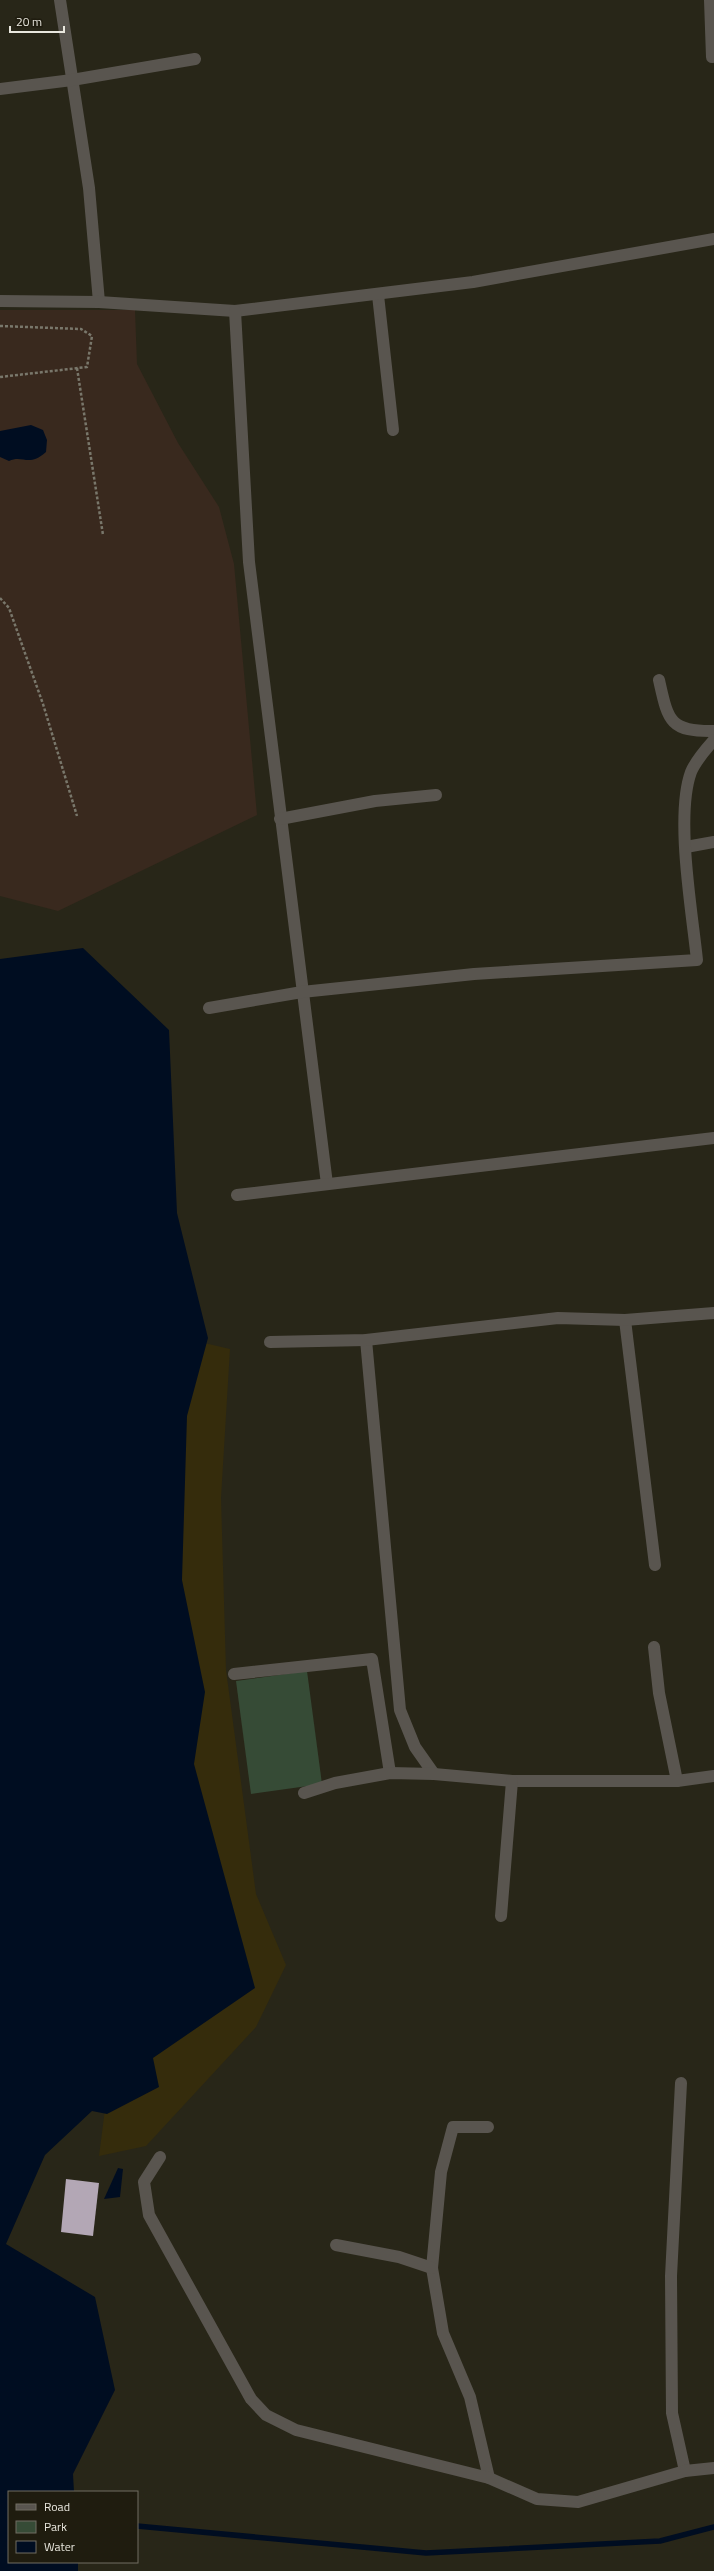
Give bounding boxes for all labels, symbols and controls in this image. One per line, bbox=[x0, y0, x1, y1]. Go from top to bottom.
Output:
scale bar bbox=[10, 8, 64, 34]
text: 20 m bbox=[16, 12, 42, 31]
legend bbox=[8, 2491, 138, 2563]
text: Road bbox=[44, 2497, 70, 2516]
text: Park bbox=[44, 2517, 67, 2536]
text: Water bbox=[44, 2537, 75, 2556]

